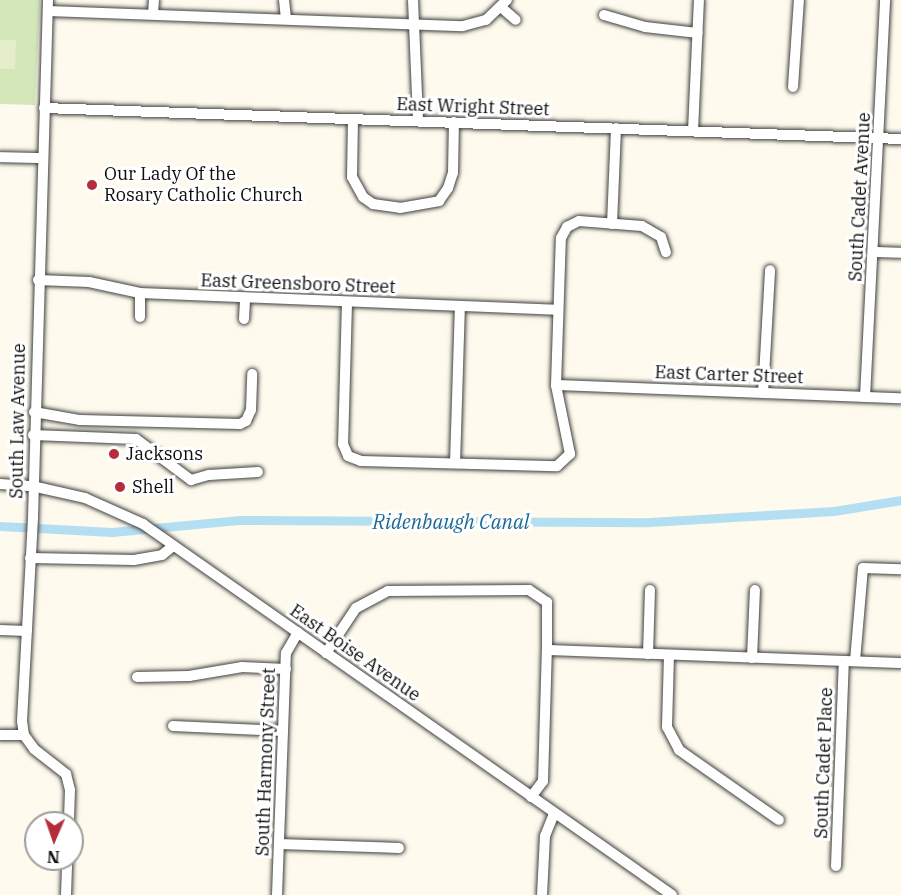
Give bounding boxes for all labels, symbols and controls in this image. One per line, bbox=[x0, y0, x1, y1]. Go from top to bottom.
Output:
street label: East Wright Street bbox=[396, 94, 550, 120]
street label: South Cadet Avenue bbox=[845, 112, 875, 282]
place label: Our Lady Of the Rosary Catholic Church bbox=[104, 164, 303, 207]
marker: Our Lady Of the Rosary Catholic Church bbox=[85, 178, 99, 192]
street label: East Greensboro Street bbox=[200, 270, 396, 298]
street label: South Law Avenue bbox=[6, 343, 30, 499]
street label: East Carter Street bbox=[654, 362, 804, 388]
place label: Jacksons bbox=[126, 443, 203, 465]
marker: Jacksons bbox=[107, 447, 121, 461]
place label: Shell bbox=[132, 476, 174, 498]
marker: Shell bbox=[113, 480, 127, 494]
water label: Ridenbaugh Canal bbox=[373, 509, 529, 533]
street label: East Boise Avenue bbox=[286, 600, 424, 706]
street label: South Harmony Street bbox=[252, 667, 280, 857]
street label: South Cadet Place bbox=[811, 687, 837, 839]
north arrow bbox=[24, 811, 84, 871]
text: N bbox=[47, 847, 60, 867]

